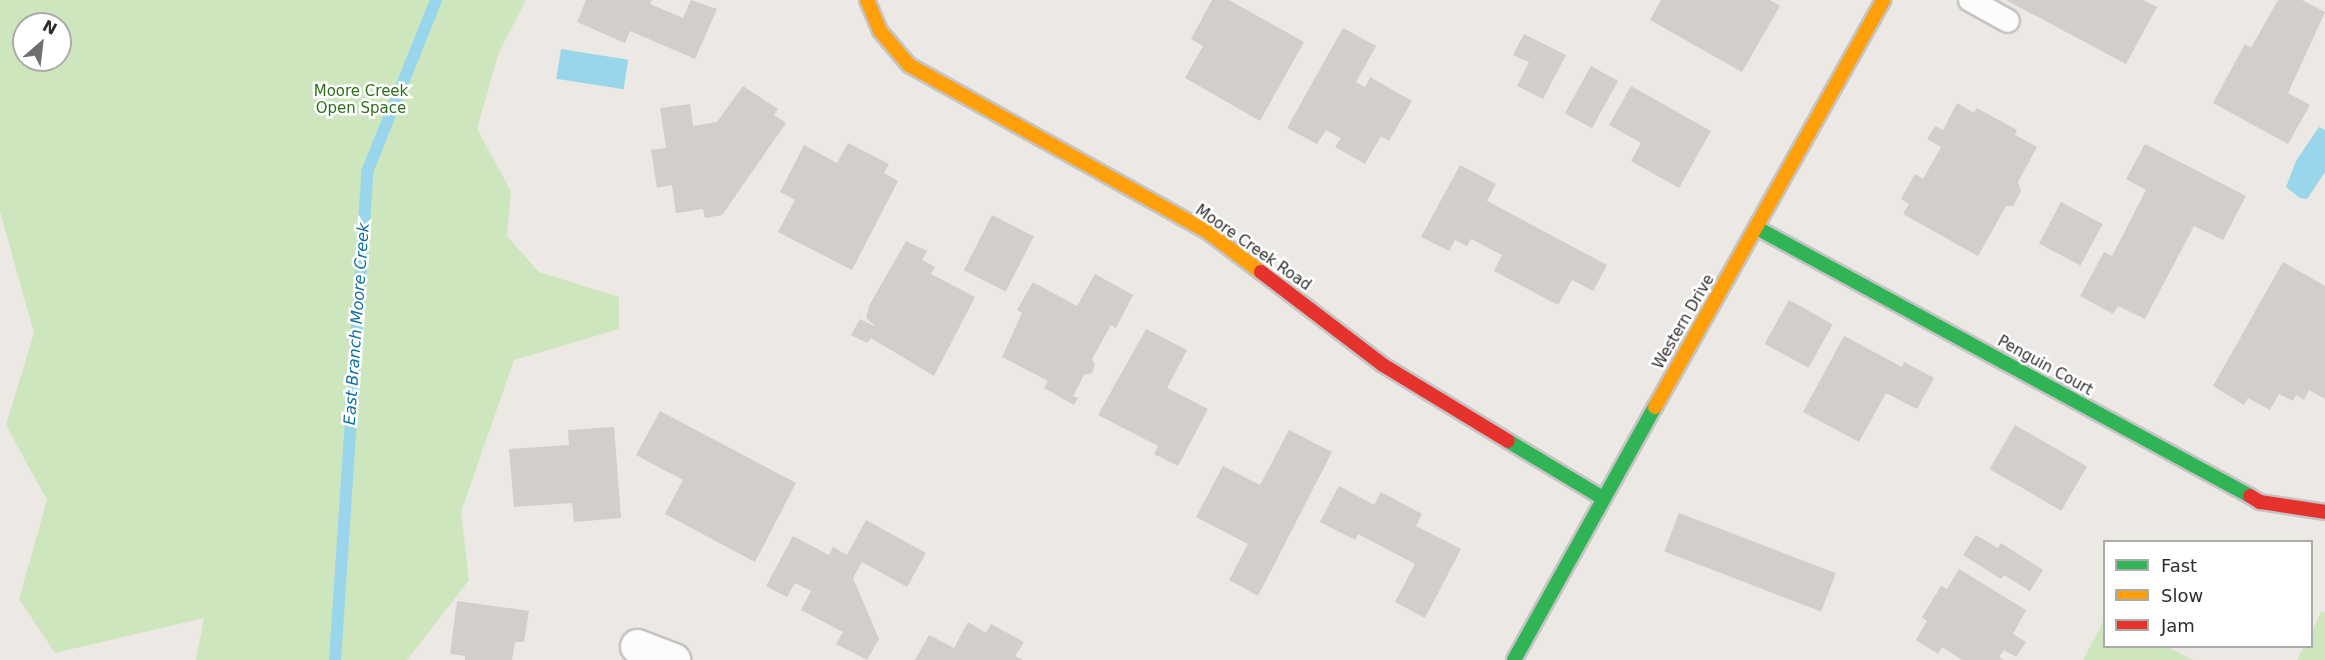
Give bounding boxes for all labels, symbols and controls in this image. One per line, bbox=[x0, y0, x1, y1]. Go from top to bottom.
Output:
north arrow bbox=[12, 12, 72, 72]
text: N bbox=[39, 16, 60, 39]
park label: Moore Creek Open Space bbox=[314, 82, 408, 117]
street label: Moore Creek Road bbox=[1192, 201, 1314, 295]
water label: East Branch Moore Creek bbox=[340, 222, 374, 426]
street label: Western Drive bbox=[1650, 271, 1718, 373]
street label: Penguin Court bbox=[1994, 332, 2096, 400]
legend bbox=[2103, 540, 2313, 648]
text: Fast bbox=[2161, 555, 2197, 576]
text: Slow bbox=[2161, 585, 2203, 606]
text: Jam bbox=[2161, 615, 2195, 636]

